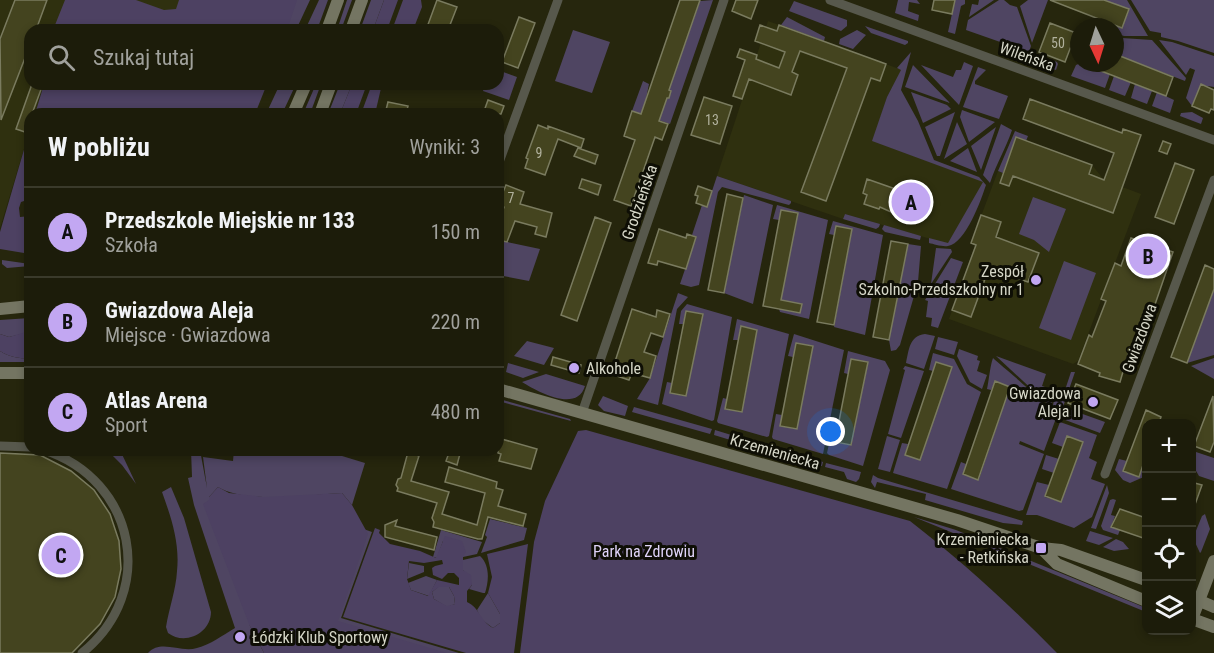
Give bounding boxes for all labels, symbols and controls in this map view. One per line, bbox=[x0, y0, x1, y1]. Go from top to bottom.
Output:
north arrow bbox=[1070, 18, 1124, 72]
search box bbox=[24, 24, 504, 90]
house number: 50 bbox=[1051, 35, 1065, 51]
street label: Wileńska bbox=[997, 38, 1057, 75]
icon: search bbox=[45, 41, 78, 74]
text: Szukaj tutaj bbox=[93, 45, 194, 70]
house number: 13 bbox=[705, 112, 719, 128]
text: W pobliżu bbox=[48, 132, 150, 162]
text: Wyniki: 3 bbox=[409, 135, 480, 159]
house number: 9 bbox=[536, 145, 542, 161]
street label: Grodzieńska bbox=[618, 162, 661, 242]
pin: A bbox=[892, 180, 930, 224]
house number: 7 bbox=[508, 190, 515, 206]
text: Przedszkole Miejskie nr 133 bbox=[105, 208, 355, 233]
text: A bbox=[62, 220, 73, 244]
text: 150 m bbox=[431, 220, 480, 244]
text: Szkoła bbox=[105, 233, 158, 257]
pin: B bbox=[1128, 234, 1168, 278]
place label: Zespół Szkolno-Przedszkolny nr 1 bbox=[858, 262, 1024, 299]
marker: Zespół Szkolno-Przedszkolny nr 1 bbox=[1029, 273, 1043, 287]
text: Gwiazdowa Aleja bbox=[105, 298, 254, 323]
street label: Gwiazdowa bbox=[1118, 301, 1161, 375]
text: B bbox=[62, 310, 73, 334]
text: 220 m bbox=[431, 310, 480, 334]
text: Miejsce · Gwiazdowa bbox=[105, 323, 271, 347]
place label: Alkohole bbox=[586, 359, 641, 378]
marker: Alkohole bbox=[567, 361, 581, 375]
place label: Gwiazdowa Aleja II bbox=[1009, 384, 1081, 421]
text: Atlas Arena bbox=[105, 388, 208, 413]
marker: Gwiazdowa Aleja II bbox=[1086, 395, 1100, 409]
text: C bbox=[62, 400, 73, 424]
text: 480 m bbox=[431, 400, 480, 424]
text: Sport bbox=[105, 413, 148, 437]
your location bbox=[816, 417, 845, 446]
map controls bbox=[1142, 419, 1196, 635]
button: + bbox=[1142, 419, 1196, 473]
street label: Krzemieniecka bbox=[728, 430, 822, 473]
button: − bbox=[1142, 473, 1196, 527]
button: locate bbox=[1142, 527, 1196, 581]
place label: Krzemieniecka - Retkińska bbox=[937, 530, 1029, 567]
pin: C bbox=[42, 532, 80, 578]
marker: Krzemieniecka - Retkińska bbox=[1034, 541, 1048, 555]
park label: Park na Zdrowiu bbox=[593, 542, 695, 561]
button: layers bbox=[1142, 581, 1196, 635]
place label: Łódzki Klub Sportowy bbox=[252, 628, 388, 647]
marker: Łódzki Klub Sportowy bbox=[233, 630, 247, 644]

